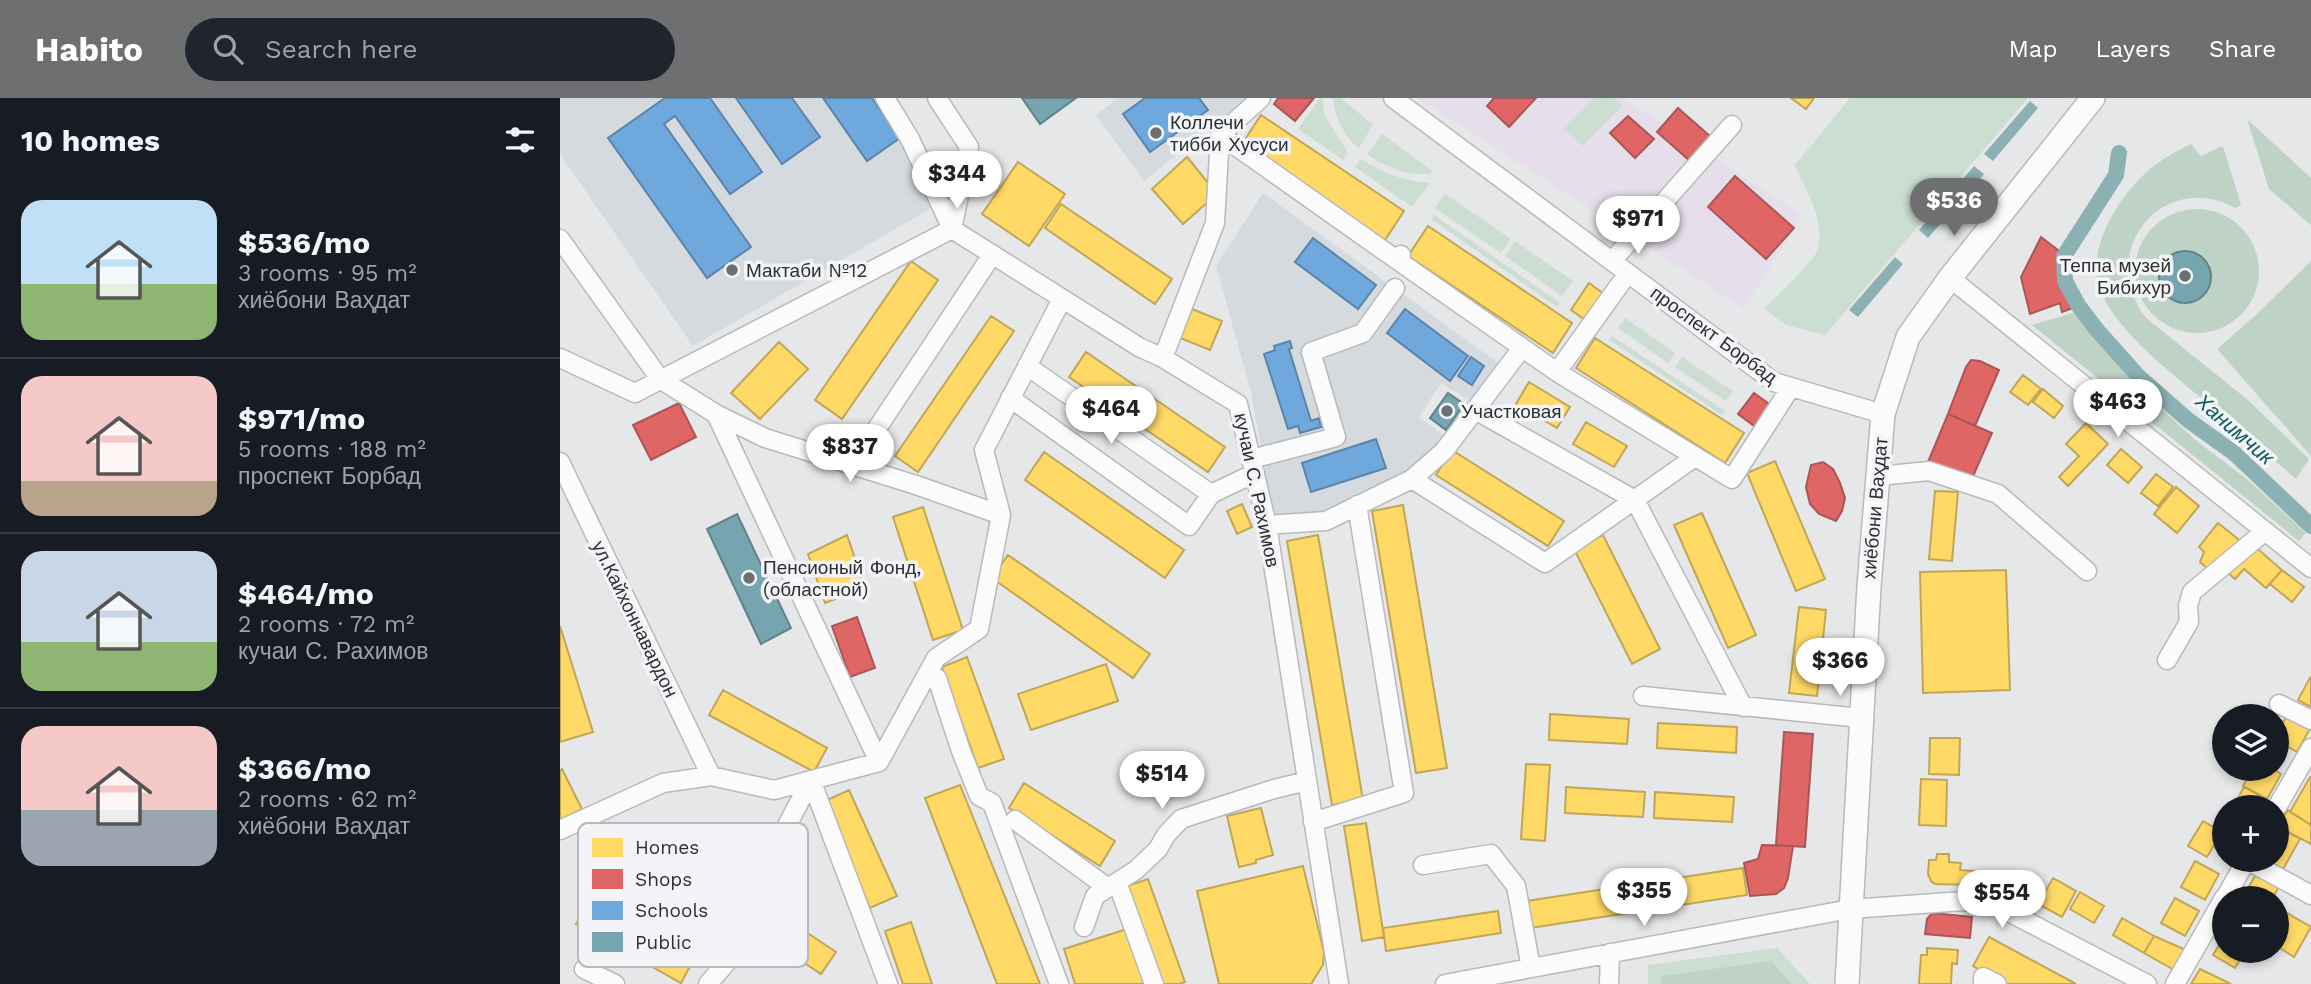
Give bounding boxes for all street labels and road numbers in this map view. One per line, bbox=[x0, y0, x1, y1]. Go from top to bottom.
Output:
street label: проспект Борбад bbox=[1646, 281, 1782, 389]
street label: кучаи С. Рахимов bbox=[1229, 411, 1285, 569]
street label: хиёбони Ваҳдат bbox=[1857, 436, 1893, 580]
street label: ул.Кайхоннавардон bbox=[587, 537, 683, 701]

